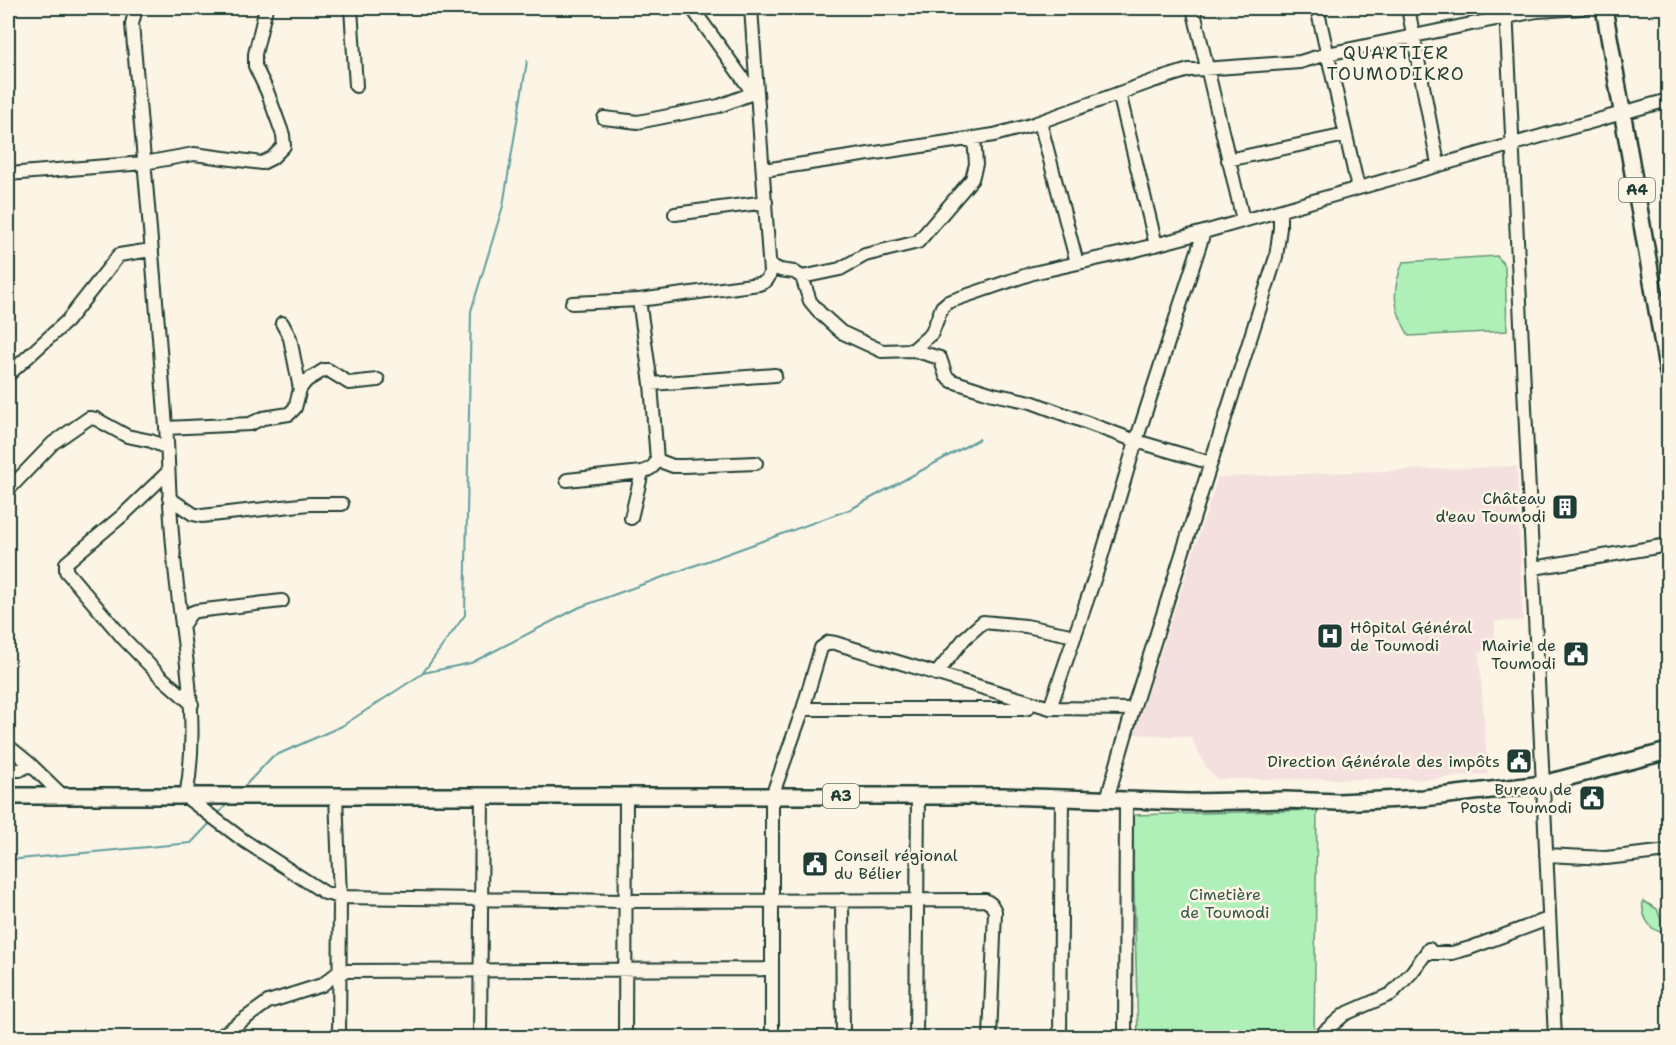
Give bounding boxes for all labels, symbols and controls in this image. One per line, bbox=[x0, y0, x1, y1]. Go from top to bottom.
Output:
district label: QUARTIER TOUMODIKRO bbox=[1327, 41, 1465, 86]
road number: A4 bbox=[1619, 178, 1655, 202]
place label: Château d'eau Toumodi bbox=[1435, 488, 1546, 527]
building icon: Château d'eau Toumodi bbox=[1550, 492, 1580, 522]
place label: Hôpital Général de Toumodi bbox=[1350, 617, 1472, 656]
hospital icon: Hôpital Général de Toumodi bbox=[1315, 621, 1345, 651]
place label: Mairie de Toumodi bbox=[1482, 635, 1556, 674]
public building icon: Mairie de Toumodi bbox=[1561, 639, 1591, 669]
public building icon: Direction Générale des impôts bbox=[1504, 746, 1534, 776]
place label: Direction Générale des impôts bbox=[1267, 751, 1500, 772]
place label: Bureau de Poste Toumodi bbox=[1460, 779, 1572, 818]
public building icon: Bureau de Poste Toumodi bbox=[1577, 783, 1607, 813]
road number: A3 bbox=[823, 784, 859, 808]
place label: Conseil régional du Bélier bbox=[834, 845, 958, 884]
public building icon: Conseil régional du Bélier bbox=[800, 849, 830, 879]
park label: Cimetière de Toumodi bbox=[1180, 884, 1270, 923]

